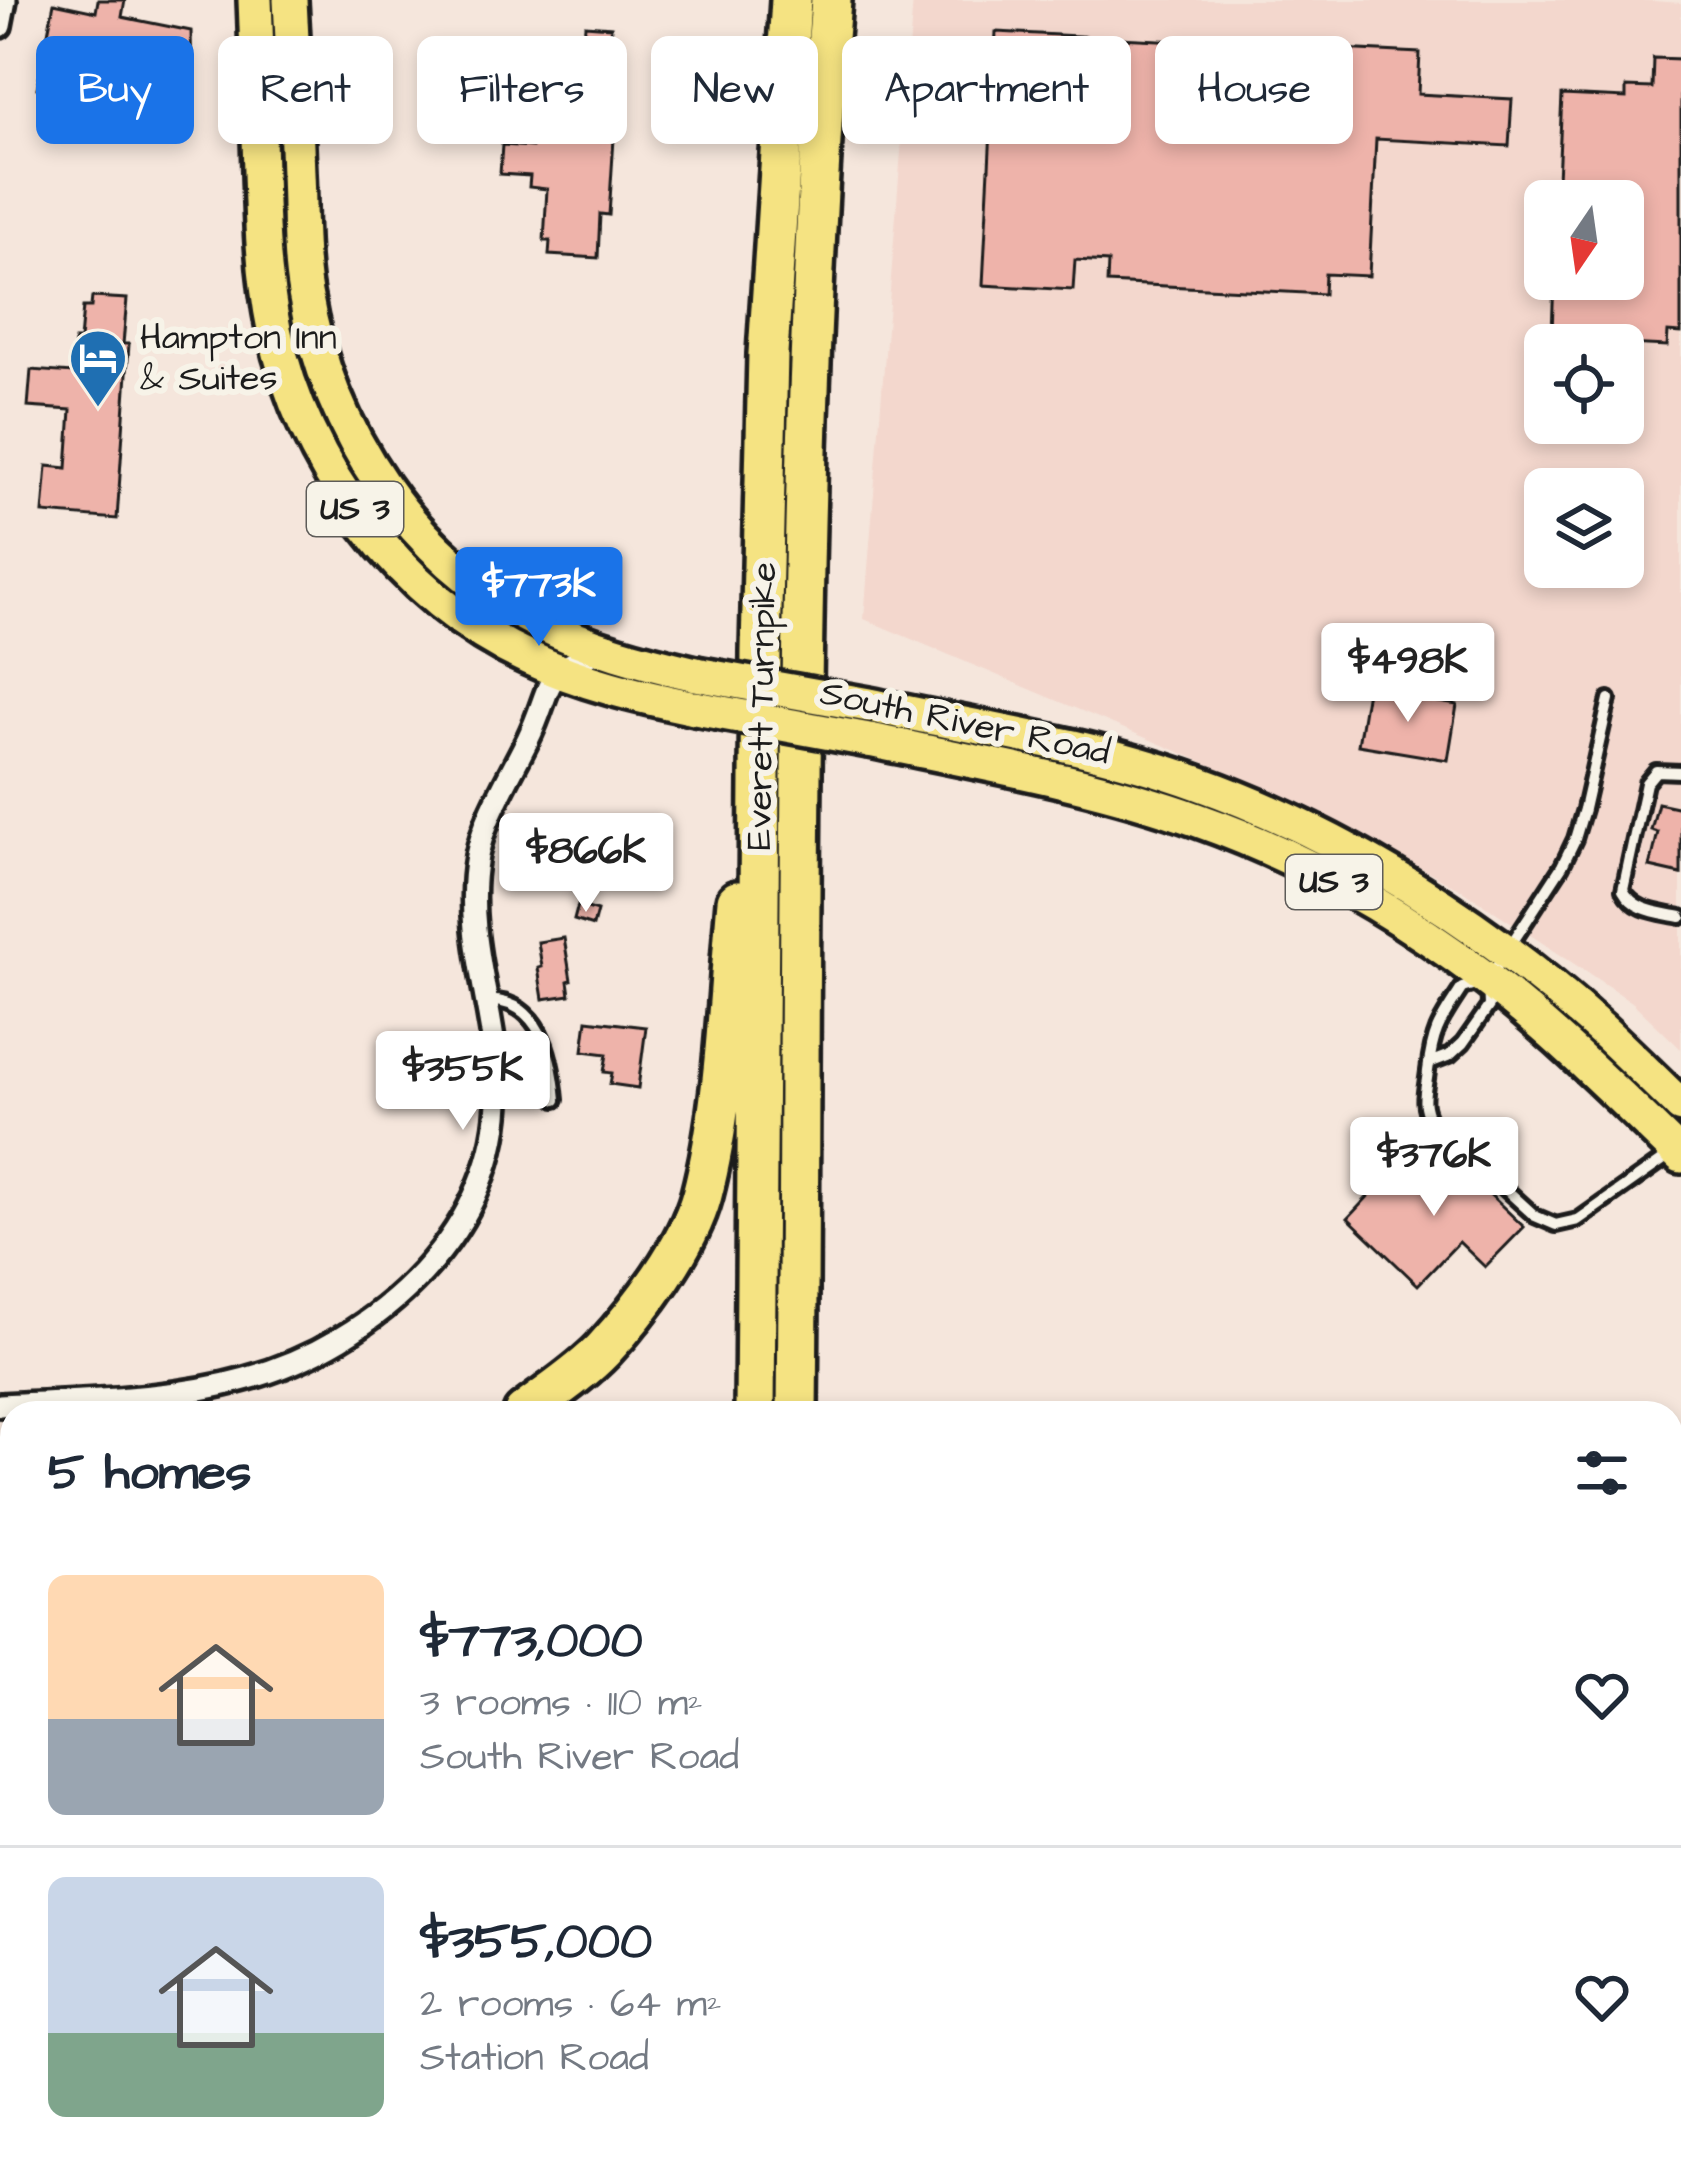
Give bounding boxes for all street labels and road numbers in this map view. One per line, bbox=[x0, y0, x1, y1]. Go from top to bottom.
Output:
road number: US 3 bbox=[307, 482, 403, 536]
street label: Everett Turnpike bbox=[734, 562, 790, 850]
street label: South River Road bbox=[816, 667, 1114, 779]
road number: US 3 bbox=[1286, 855, 1382, 909]

